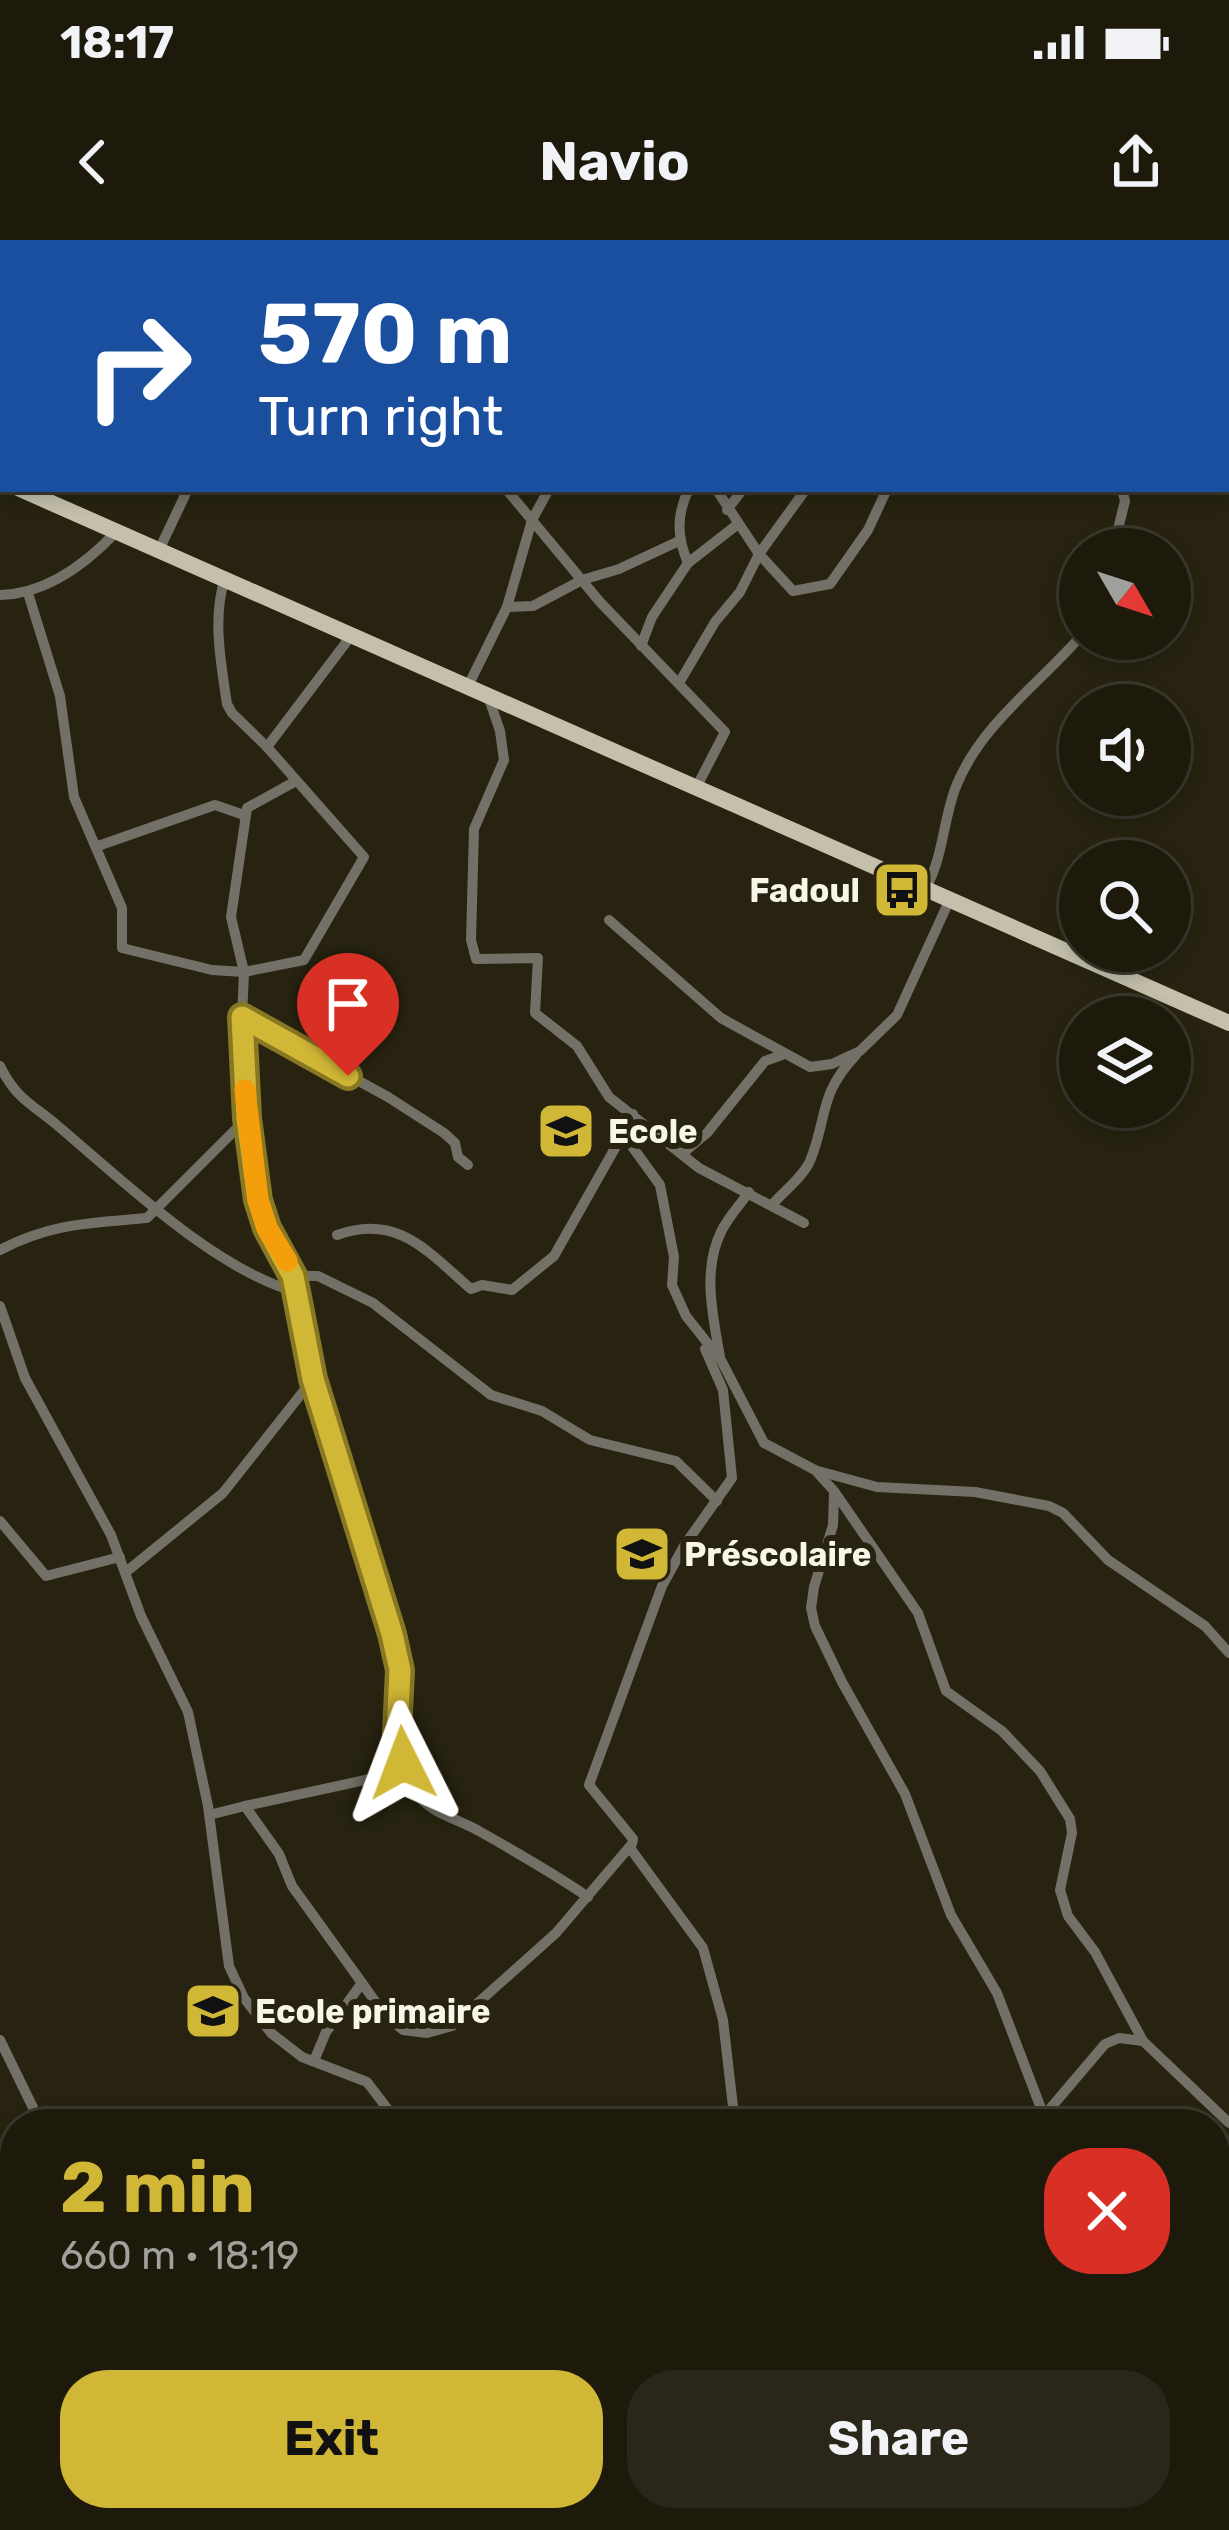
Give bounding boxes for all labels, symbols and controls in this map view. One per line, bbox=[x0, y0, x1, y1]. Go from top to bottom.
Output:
text: 18:17 bbox=[60, 16, 174, 69]
icon: back bbox=[60, 129, 126, 195]
icon: share bbox=[1103, 129, 1169, 195]
text: Navio bbox=[539, 130, 690, 194]
text: 570 m bbox=[258, 284, 512, 384]
icon: right bbox=[60, 288, 216, 444]
text: Turn right bbox=[258, 385, 503, 449]
north arrow bbox=[1059, 528, 1191, 660]
map controls bbox=[1059, 528, 1191, 1128]
button: sound bbox=[1059, 684, 1191, 816]
button: search bbox=[1059, 840, 1191, 972]
bus stop icon: Fadoul bbox=[871, 859, 933, 921]
place label: Fadoul bbox=[749, 871, 860, 910]
pin bbox=[297, 953, 399, 1076]
icon: arrive bbox=[315, 971, 381, 1037]
button: layers bbox=[1059, 996, 1191, 1128]
school or university icon: Ecole bbox=[535, 1100, 597, 1162]
place label: Ecole bbox=[608, 1112, 698, 1151]
school or university icon: Préscolaire bbox=[611, 1523, 673, 1585]
place label: Préscolaire bbox=[684, 1535, 871, 1574]
position arrow bbox=[340, 1700, 466, 1826]
school or university icon: Ecole primaire bbox=[182, 1980, 244, 2042]
place label: Ecole primaire bbox=[255, 1992, 491, 2031]
text: 2 min bbox=[60, 2145, 255, 2230]
button: close bbox=[1044, 2148, 1170, 2274]
text: 660 m · 18:19 bbox=[60, 2233, 299, 2279]
button: Exit bbox=[60, 2370, 603, 2508]
button: Share bbox=[627, 2370, 1170, 2508]

